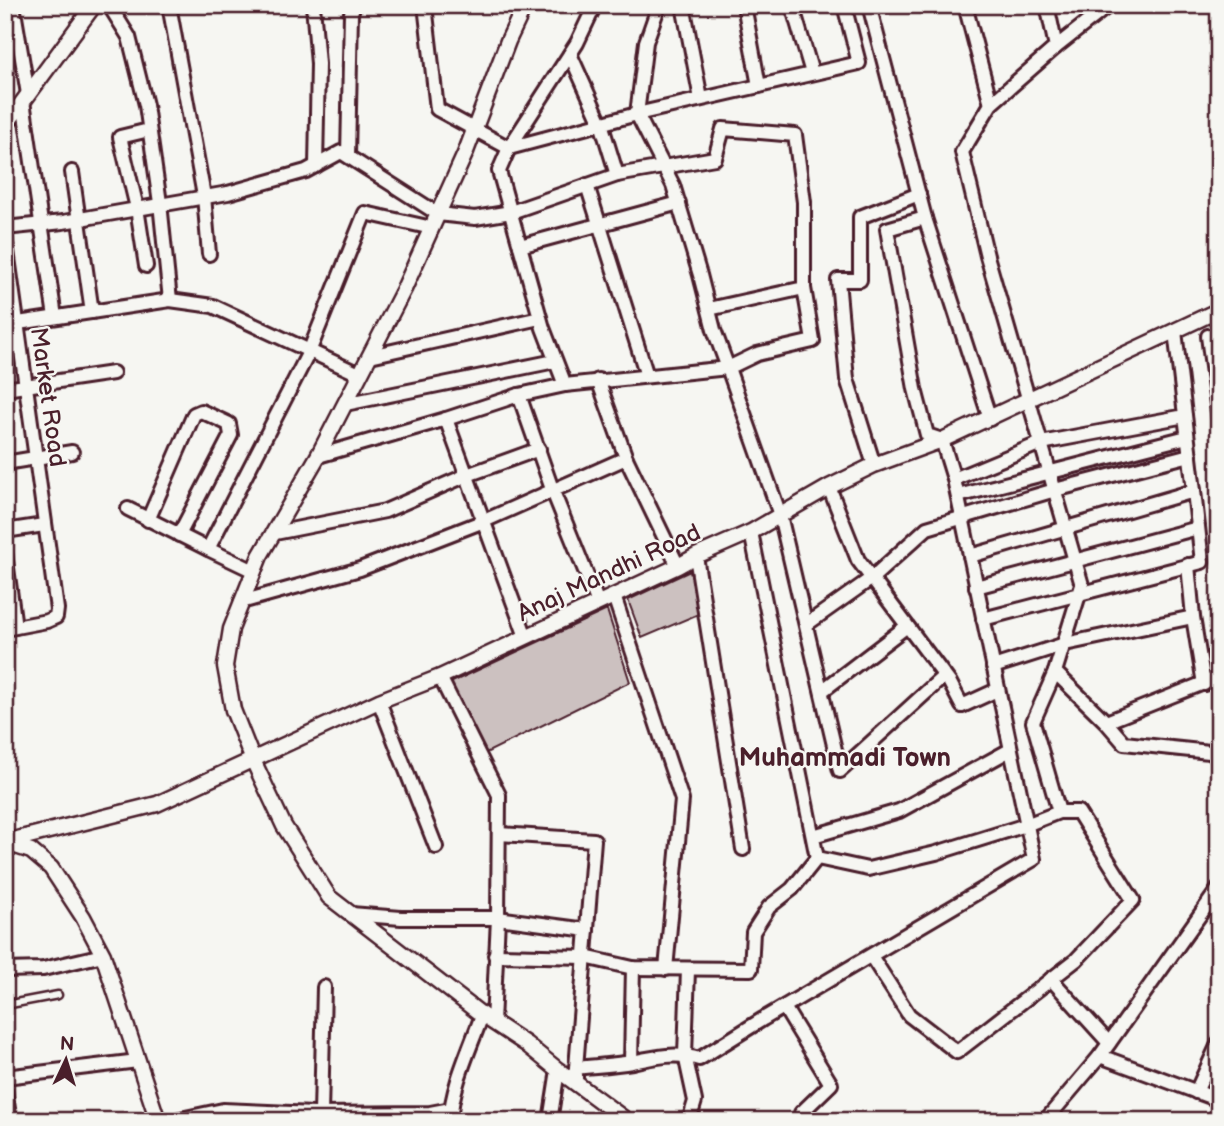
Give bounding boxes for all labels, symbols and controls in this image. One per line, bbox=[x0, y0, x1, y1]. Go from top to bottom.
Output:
street label: Market Road bbox=[24, 325, 72, 469]
street label: Anaj Mandhi Road bbox=[513, 518, 705, 628]
district label: Muhammadi Town bbox=[739, 743, 951, 774]
north arrow bbox=[32, 1024, 102, 1094]
text: N bbox=[59, 1033, 75, 1057]

